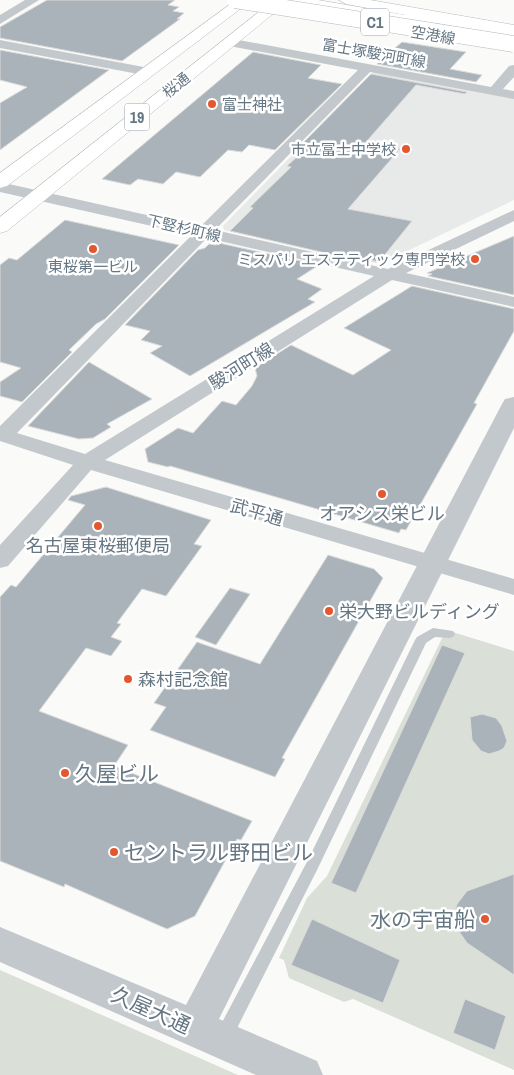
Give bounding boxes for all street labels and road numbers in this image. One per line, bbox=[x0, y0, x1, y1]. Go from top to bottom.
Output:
road number: C1 bbox=[361, 8, 389, 36]
street label: 空港線 bbox=[409, 21, 457, 49]
street label: 富士塚駿河町線 bbox=[320, 34, 428, 72]
street label: 桜通 bbox=[158, 67, 194, 103]
road number: 19 bbox=[124, 104, 150, 130]
street label: 下竪杉町線 bbox=[145, 209, 223, 247]
street label: 駿河町線 bbox=[204, 336, 278, 396]
street label: 武平通 bbox=[228, 493, 286, 531]
street label: 久屋大通 bbox=[107, 980, 195, 1040]

